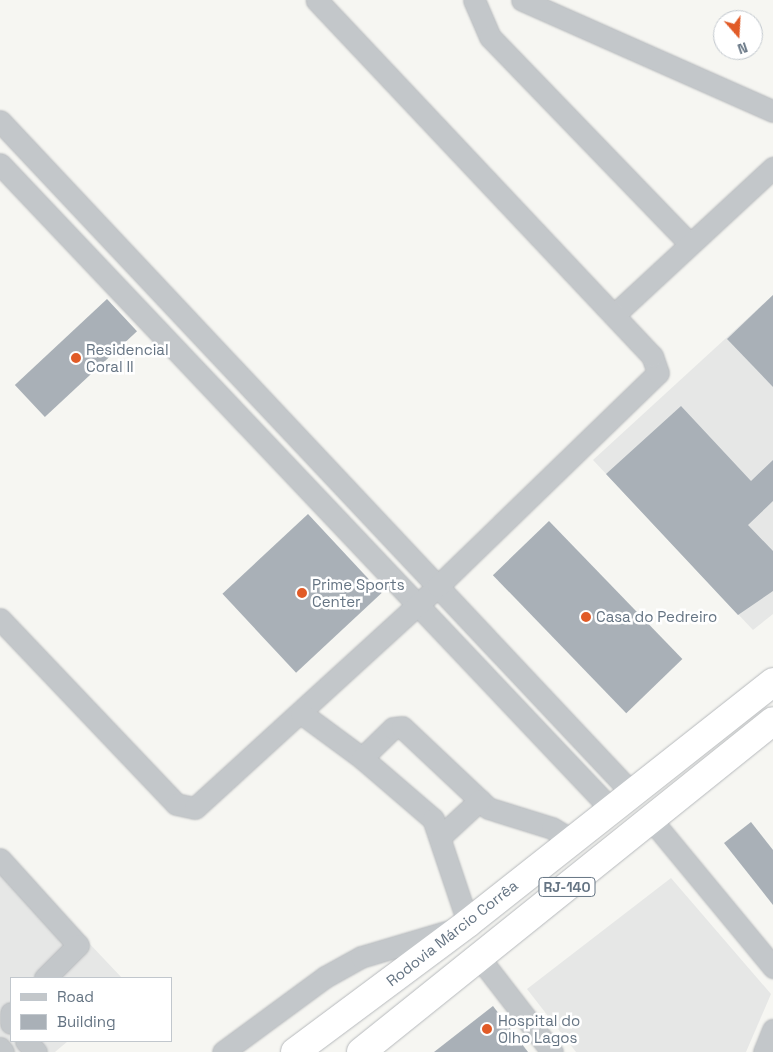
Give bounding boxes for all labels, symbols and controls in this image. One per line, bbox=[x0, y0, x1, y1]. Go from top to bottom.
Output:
north arrow bbox=[713, 10, 763, 60]
text: N bbox=[735, 38, 750, 58]
place label: Residencial Coral II bbox=[86, 340, 169, 375]
marker: Residencial Coral II bbox=[70, 352, 82, 364]
place label: Prime Sports Center bbox=[312, 575, 405, 610]
marker: Prime Sports Center bbox=[296, 587, 308, 599]
place label: Casa do Pedreiro bbox=[596, 608, 717, 626]
marker: Casa do Pedreiro bbox=[580, 611, 592, 623]
street label: Rodovia Márcio Corrêa bbox=[383, 876, 521, 990]
road number: RJ-140 bbox=[538, 876, 596, 899]
legend bbox=[10, 977, 172, 1042]
text: Road bbox=[57, 987, 94, 1006]
place label: Hospital do Olho Lagos bbox=[498, 1011, 580, 1046]
text: Building bbox=[57, 1012, 116, 1031]
marker: Hospital do Olho Lagos bbox=[480, 1022, 494, 1036]

